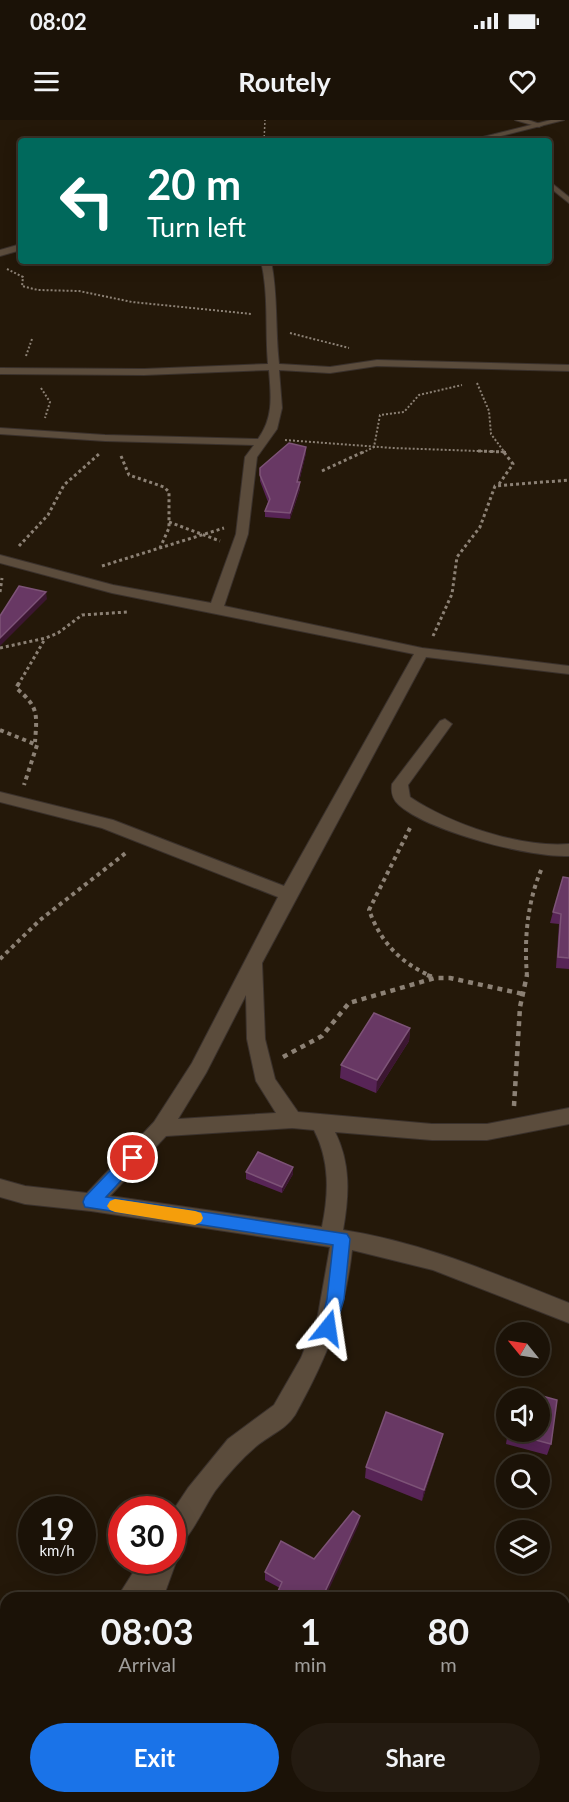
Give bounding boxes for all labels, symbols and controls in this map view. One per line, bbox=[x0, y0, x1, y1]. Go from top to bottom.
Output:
text: 08:02 bbox=[30, 8, 87, 35]
icon: menu bbox=[30, 65, 63, 98]
text: Routely bbox=[238, 65, 331, 98]
icon: heart bbox=[506, 65, 539, 98]
text: 20 m bbox=[147, 159, 241, 209]
icon: left bbox=[48, 162, 126, 240]
text: Turn left bbox=[147, 210, 246, 243]
pin bbox=[107, 1132, 158, 1183]
icon: arrive bbox=[116, 1141, 149, 1174]
position arrow bbox=[296, 1296, 360, 1360]
north arrow bbox=[496, 1322, 550, 1376]
map controls bbox=[496, 1322, 550, 1574]
button: sound bbox=[496, 1388, 550, 1442]
button: search bbox=[496, 1454, 550, 1508]
speed limit sign: 30 bbox=[108, 1496, 186, 1574]
text: 19 bbox=[40, 1510, 74, 1546]
button: layers bbox=[496, 1520, 550, 1574]
text: km/h bbox=[39, 1541, 75, 1559]
text: 08:03 bbox=[101, 1609, 194, 1653]
text: 1 bbox=[300, 1609, 321, 1653]
text: 80 bbox=[427, 1609, 469, 1653]
text: Arrival bbox=[118, 1652, 176, 1676]
text: min bbox=[294, 1652, 327, 1676]
text: m bbox=[440, 1652, 457, 1676]
button: Exit bbox=[30, 1723, 279, 1792]
button: Share bbox=[291, 1723, 540, 1792]

